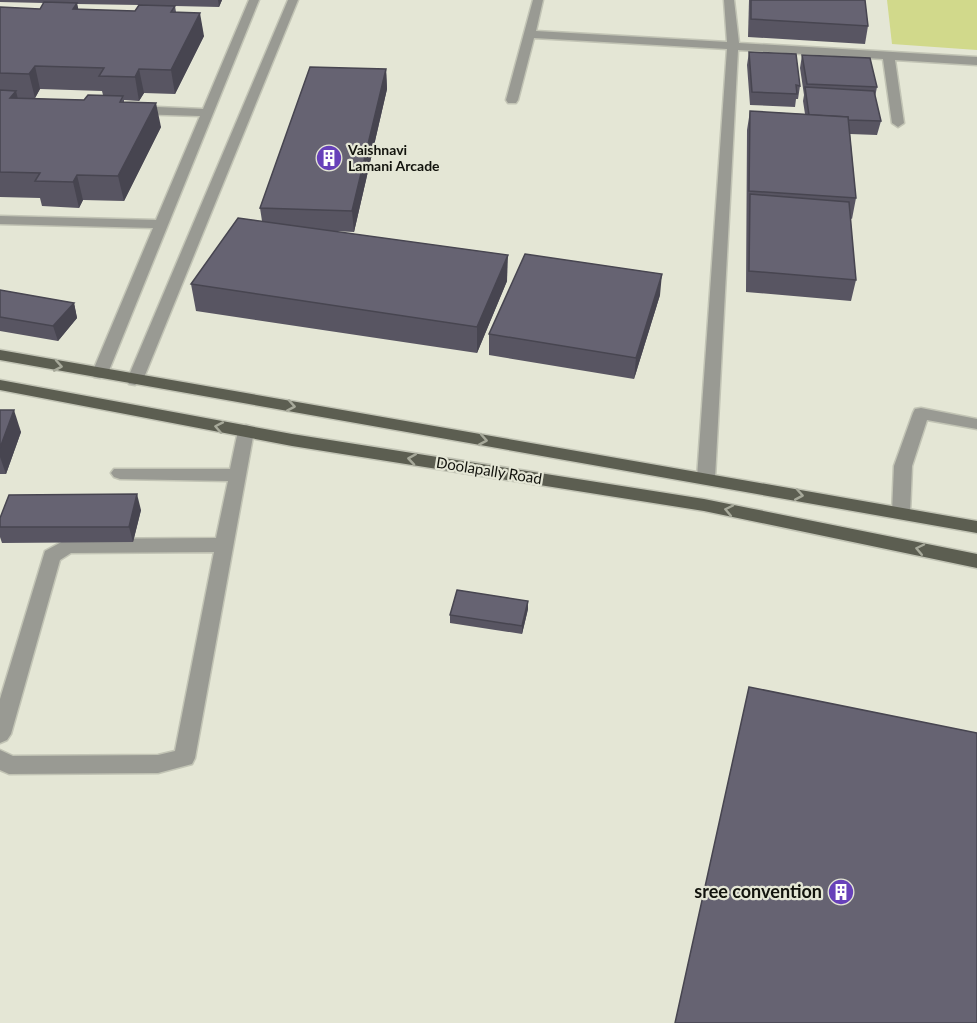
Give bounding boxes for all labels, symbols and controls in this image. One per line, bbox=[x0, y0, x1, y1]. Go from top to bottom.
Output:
place label: Vaishnavi Lamani Arcade bbox=[347, 141, 440, 174]
building icon: Vaishnavi Lamani Arcade bbox=[314, 143, 344, 173]
one-way arrow bbox=[52, 359, 62, 372]
one-way arrow bbox=[286, 400, 296, 412]
one-way arrow bbox=[215, 421, 224, 433]
one-way arrow bbox=[479, 433, 488, 445]
one-way arrow bbox=[407, 453, 417, 466]
street label: Doolapally Road bbox=[435, 453, 543, 487]
one-way arrow bbox=[794, 488, 804, 501]
one-way arrow bbox=[724, 504, 734, 517]
one-way arrow bbox=[915, 543, 925, 556]
building icon: sree convention bbox=[826, 877, 856, 907]
place label: sree convention bbox=[694, 880, 822, 902]

